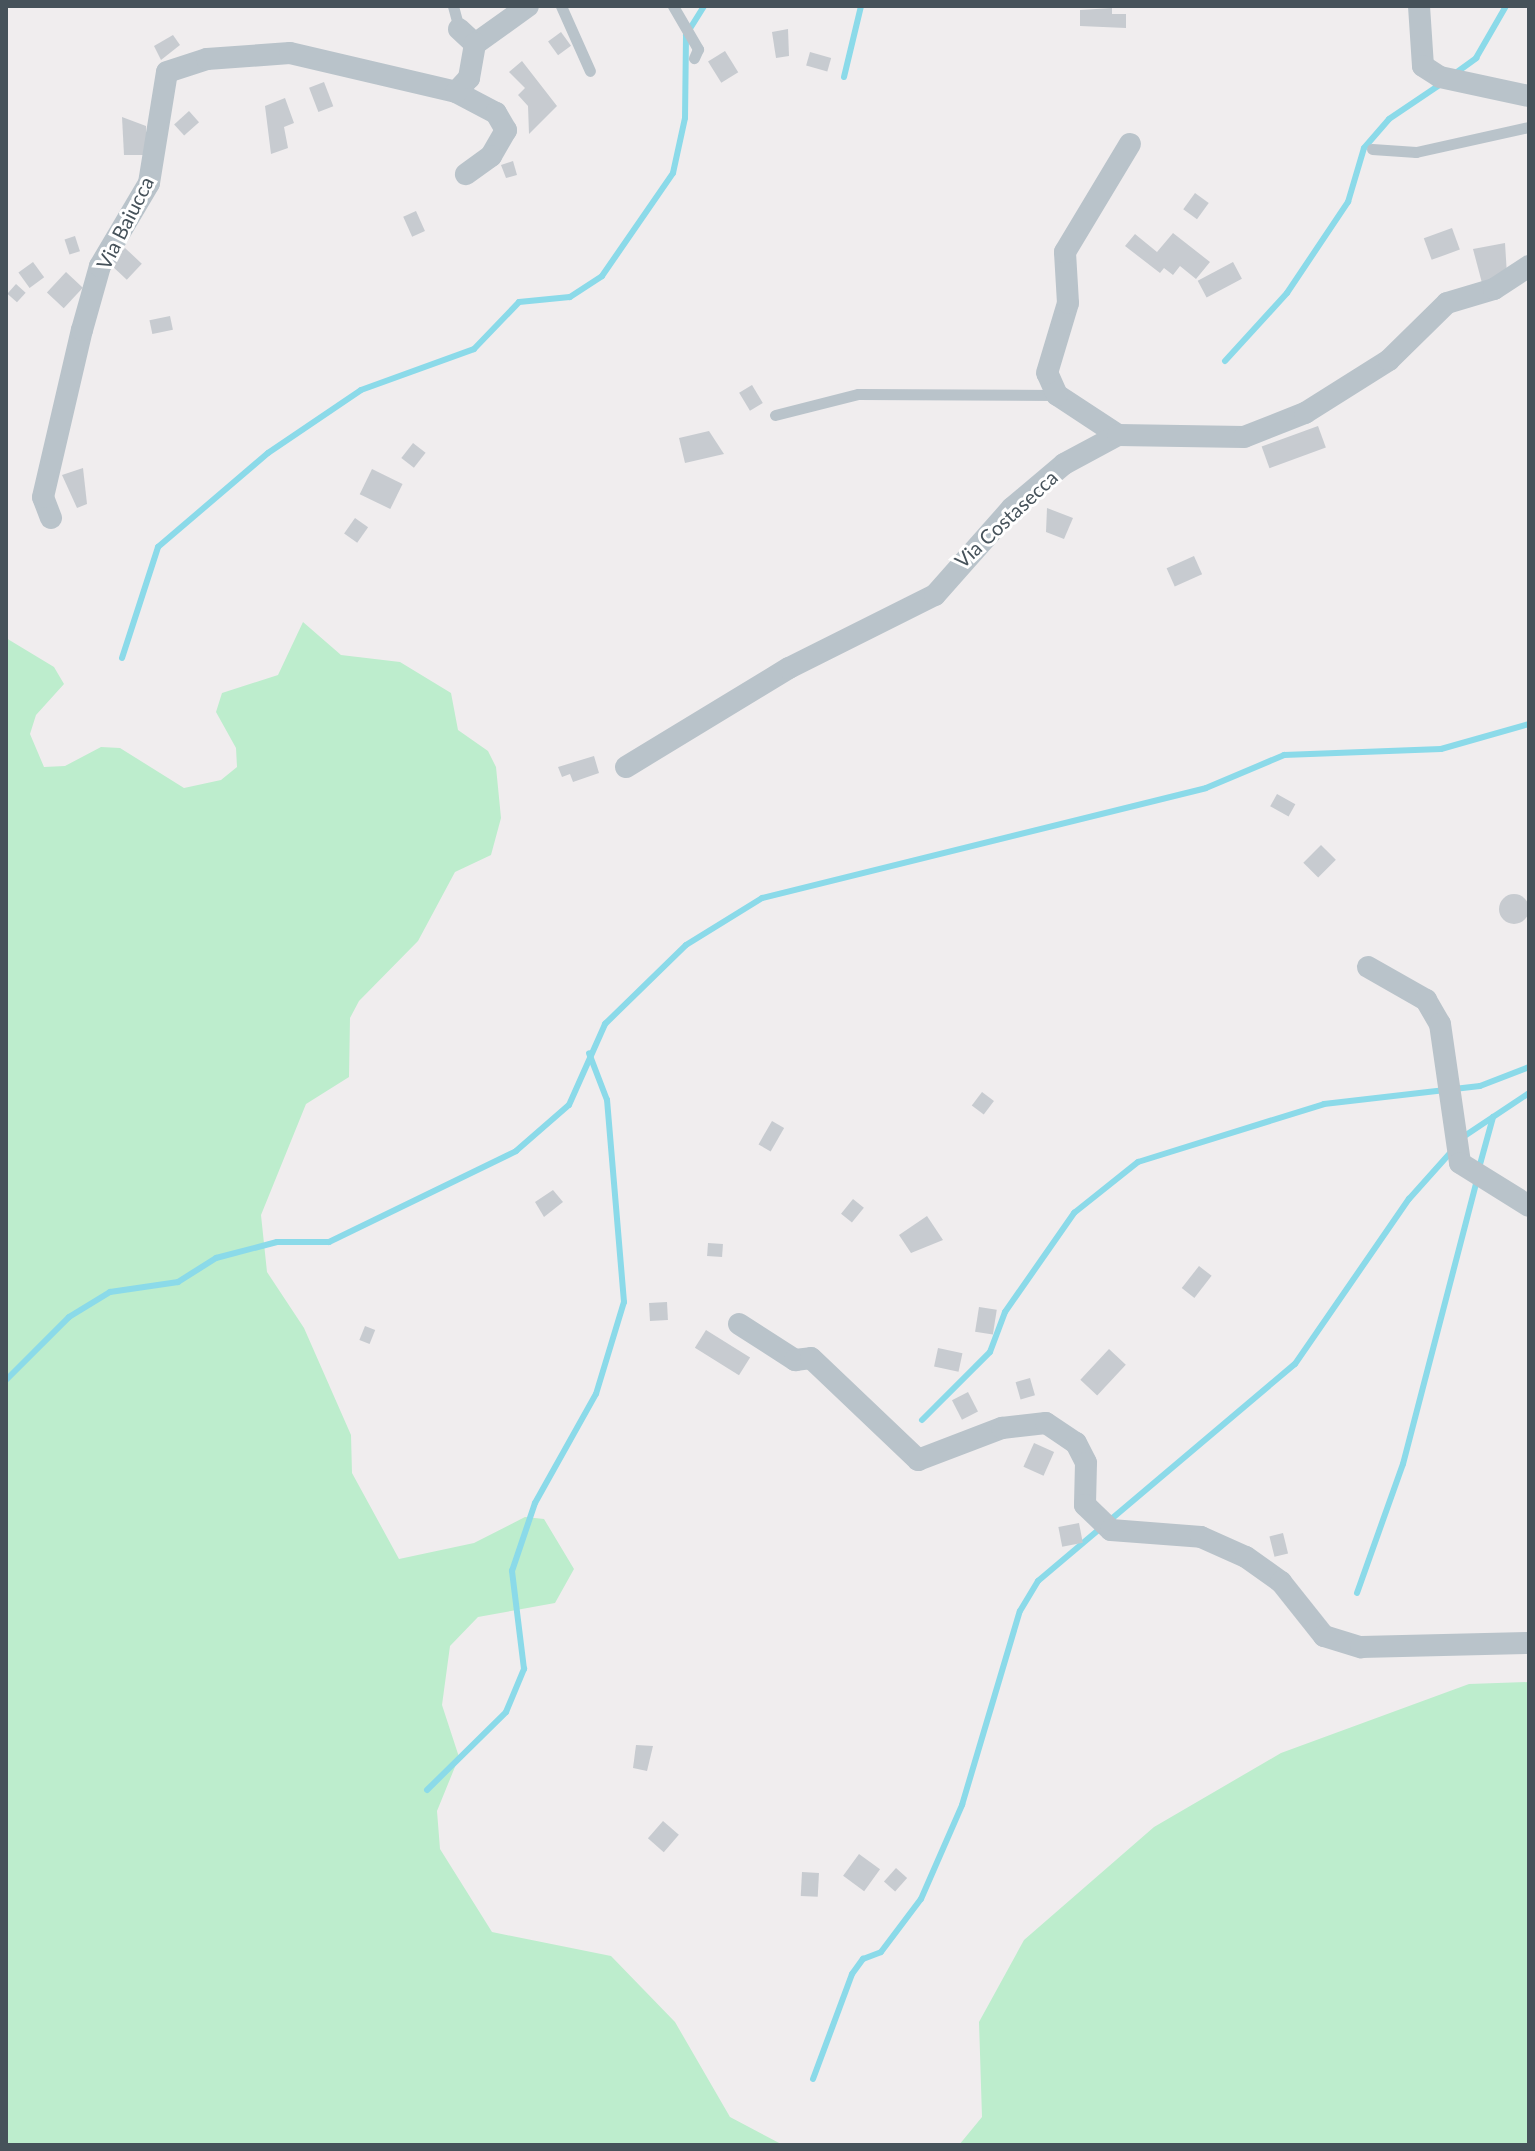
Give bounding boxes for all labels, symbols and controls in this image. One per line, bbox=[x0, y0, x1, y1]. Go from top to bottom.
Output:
street label: Via Baiucca bbox=[91, 173, 159, 273]
street label: Via Costasecca bbox=[950, 465, 1062, 573]

